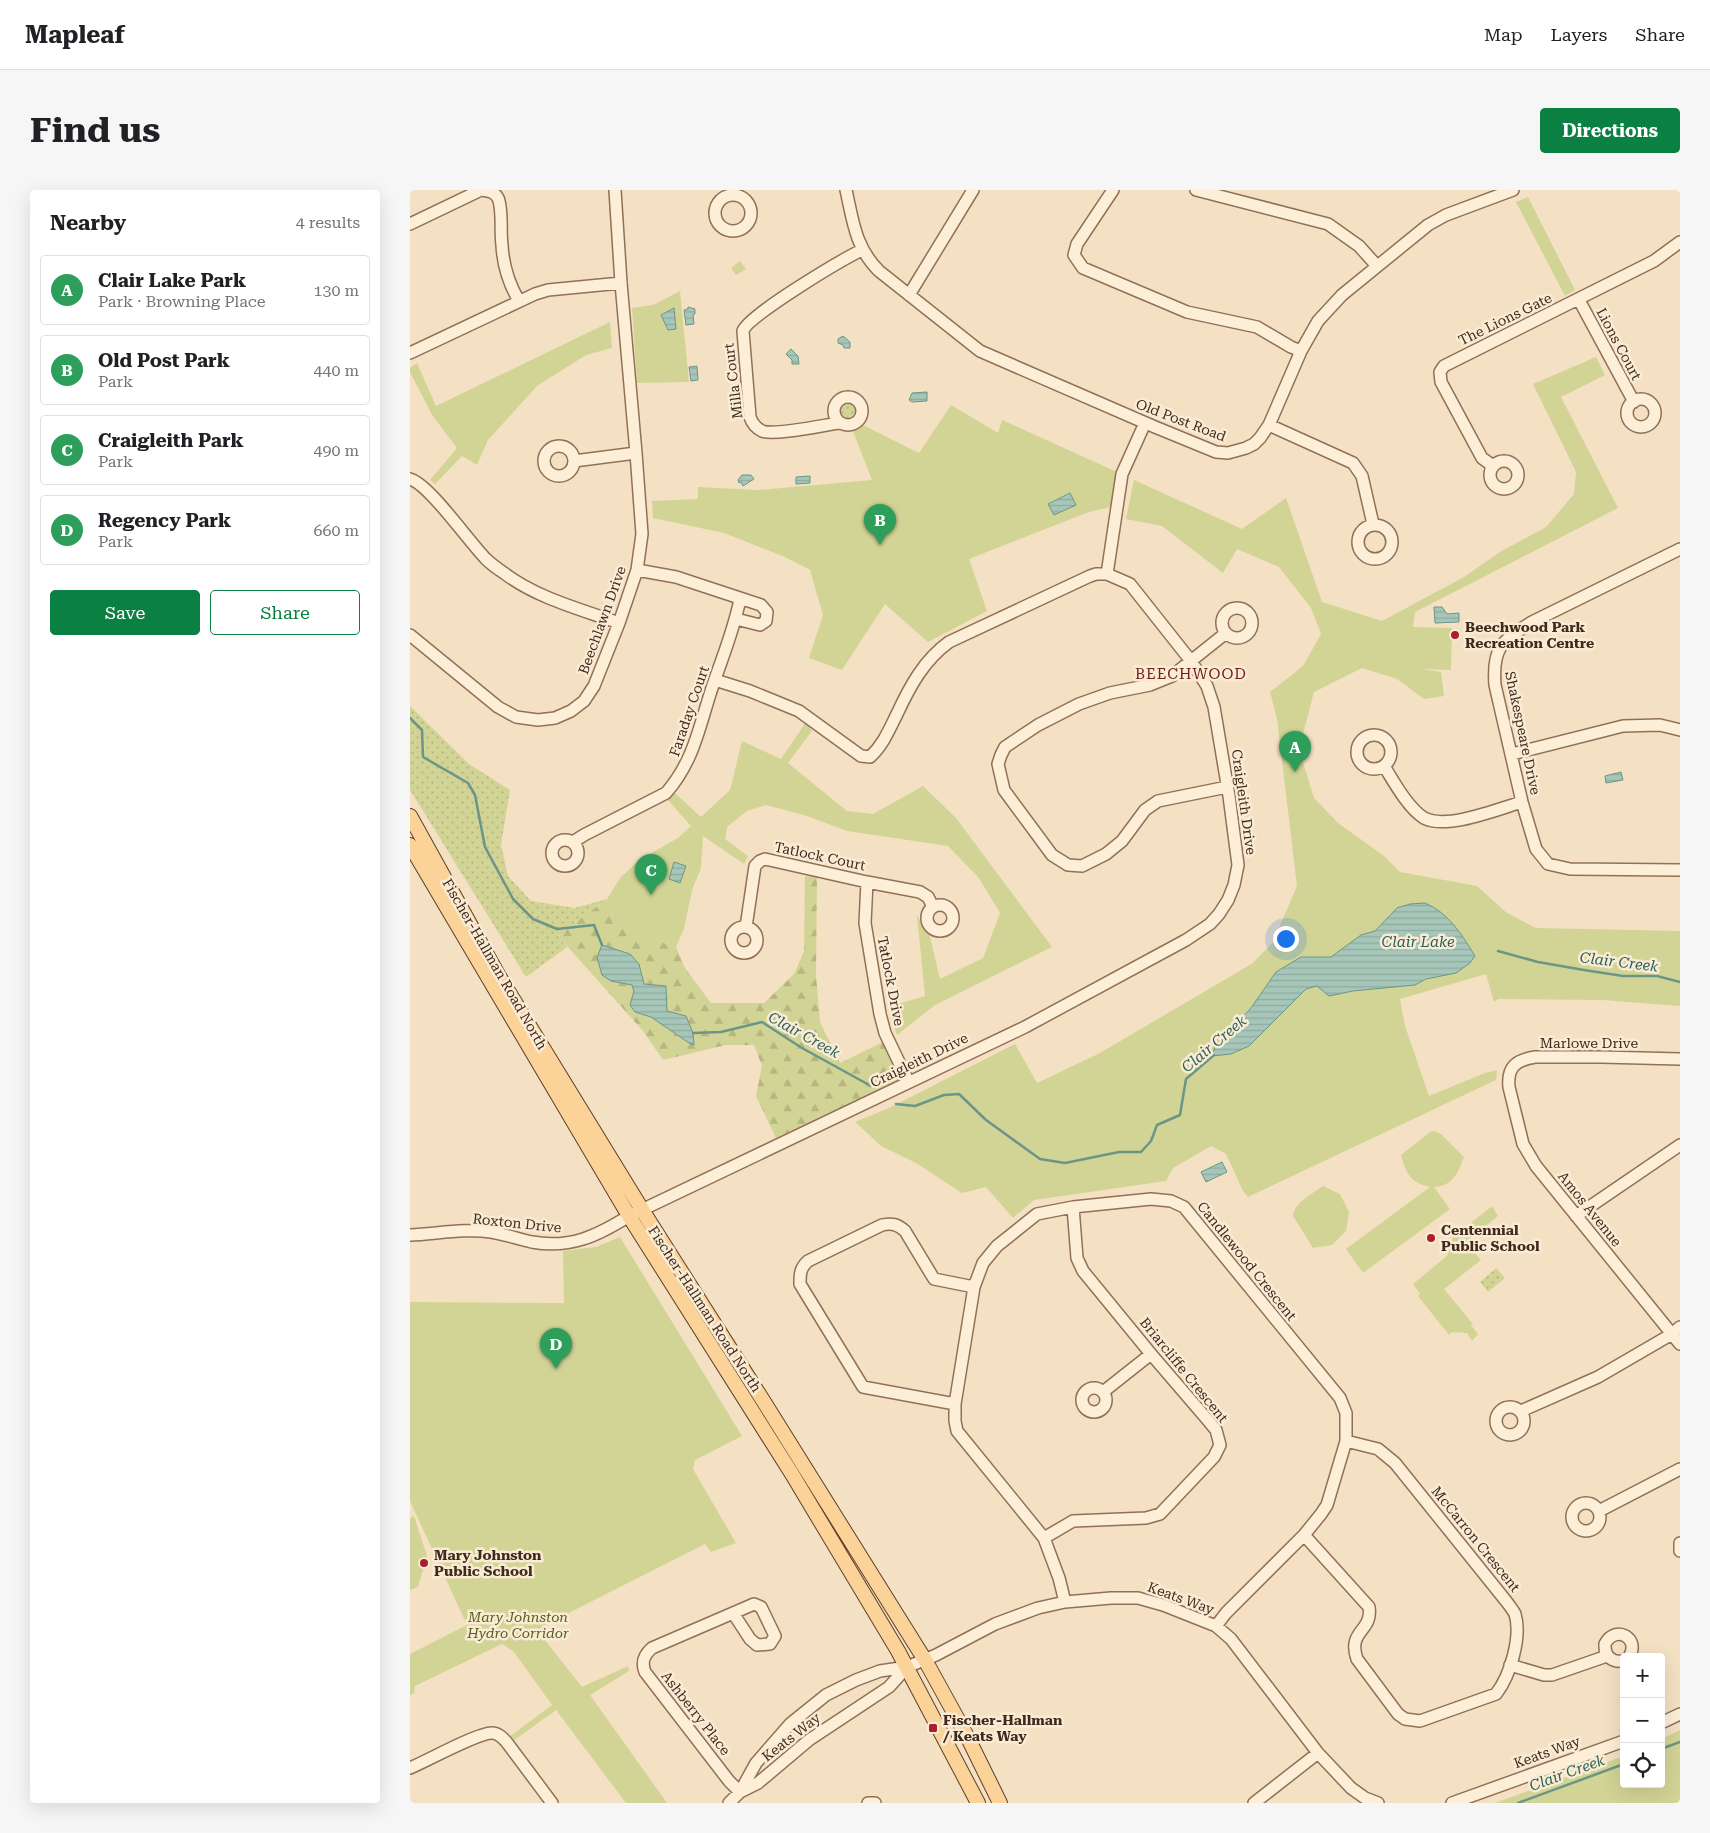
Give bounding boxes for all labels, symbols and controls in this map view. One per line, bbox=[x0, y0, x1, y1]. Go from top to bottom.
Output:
text: Mapleaf bbox=[25, 21, 125, 49]
text: Map bbox=[1484, 24, 1523, 45]
text: Layers bbox=[1551, 24, 1607, 45]
text: Share bbox=[1635, 24, 1685, 45]
button: Directions bbox=[1540, 108, 1680, 153]
text: Find us bbox=[30, 110, 160, 151]
text: Nearby bbox=[50, 211, 126, 235]
text: 4 results bbox=[296, 213, 360, 232]
text: Clair Lake Park bbox=[98, 269, 246, 292]
text: A bbox=[61, 281, 73, 300]
text: 130 m bbox=[313, 281, 359, 300]
street label: The Lions Gate bbox=[1456, 289, 1555, 349]
text: Park · Browning Place bbox=[98, 292, 266, 311]
street label: Lions Court bbox=[1593, 305, 1645, 383]
street label: Milla Court bbox=[720, 342, 746, 420]
text: Old Post Park bbox=[98, 349, 230, 372]
text: B bbox=[61, 361, 73, 380]
text: 440 m bbox=[313, 361, 359, 380]
text: Park bbox=[98, 372, 133, 391]
street label: Old Post Road bbox=[1134, 395, 1228, 445]
text: Craigleith Park bbox=[98, 429, 244, 452]
text: C bbox=[61, 441, 73, 460]
text: 490 m bbox=[313, 441, 359, 460]
text: Park bbox=[98, 452, 133, 471]
pin: B bbox=[864, 504, 896, 545]
text: Regency Park bbox=[98, 509, 231, 532]
text: D bbox=[61, 521, 73, 540]
text: 660 m bbox=[313, 521, 359, 540]
text: Park bbox=[98, 532, 133, 551]
street label: Beechlawn Drive bbox=[575, 563, 629, 676]
button: Save bbox=[50, 590, 200, 635]
button: Share bbox=[210, 590, 360, 635]
place label: Beechwood Park Recreation Centre bbox=[1465, 619, 1594, 651]
marker: Beechwood Park Recreation Centre bbox=[1449, 629, 1461, 641]
street label: Faraday Court bbox=[666, 663, 712, 759]
district label: BEECHWOOD bbox=[1135, 665, 1247, 683]
street label: Shakespeare Drive bbox=[1502, 670, 1544, 797]
pin: A bbox=[1279, 731, 1311, 772]
street label: Craigleith Drive bbox=[1229, 748, 1259, 856]
street label: Tatlock Court bbox=[773, 839, 867, 873]
pin: C bbox=[635, 854, 667, 895]
street label: Fischer-Hallman Road North bbox=[439, 876, 551, 1052]
your location bbox=[1273, 926, 1299, 952]
water label: Clair Lake bbox=[1381, 933, 1455, 951]
street label: Tatlock Drive bbox=[874, 935, 908, 1027]
water label: Clair Creek bbox=[1579, 948, 1660, 976]
water label: Clair Creek bbox=[765, 1008, 844, 1062]
water label: Clair Creek bbox=[1178, 1011, 1251, 1076]
street label: Craigleith Drive bbox=[868, 1029, 971, 1091]
street label: Marlowe Drive bbox=[1540, 1035, 1638, 1051]
street label: Amos Avenue bbox=[1555, 1168, 1625, 1250]
street label: Candlewood Crescent bbox=[1194, 1198, 1300, 1324]
street label: Roxton Drive bbox=[472, 1210, 562, 1236]
place label: Centennial Public School bbox=[1441, 1222, 1540, 1254]
street label: Fischer-Hallman Road North bbox=[645, 1223, 765, 1395]
marker: Centennial Public School bbox=[1425, 1232, 1437, 1244]
street label: Briarcliffe Crescent bbox=[1137, 1314, 1231, 1426]
pin: D bbox=[540, 1328, 572, 1369]
street label: McCarron Crescent bbox=[1428, 1483, 1524, 1595]
place label: Mary Johnston Public School bbox=[434, 1547, 542, 1579]
marker: Mary Johnston Public School bbox=[418, 1557, 430, 1569]
street label: Keats Way bbox=[1146, 1579, 1217, 1618]
park label: Mary Johnston Hydro Corridor bbox=[466, 1609, 569, 1641]
map controls bbox=[1620, 1653, 1665, 1788]
button: + bbox=[1620, 1653, 1665, 1698]
street label: Ashberry Place bbox=[658, 1668, 734, 1758]
button: − bbox=[1620, 1698, 1665, 1743]
street label: Keats Way bbox=[759, 1709, 824, 1765]
place label: Fischer-Hallman / Keats Way bbox=[942, 1712, 1063, 1744]
marker: Fischer-Hallman / Keats Way bbox=[927, 1722, 939, 1734]
street label: Keats Way bbox=[1512, 1732, 1583, 1771]
button: locate bbox=[1620, 1743, 1665, 1788]
water label: Clair Creek bbox=[1527, 1751, 1608, 1795]

